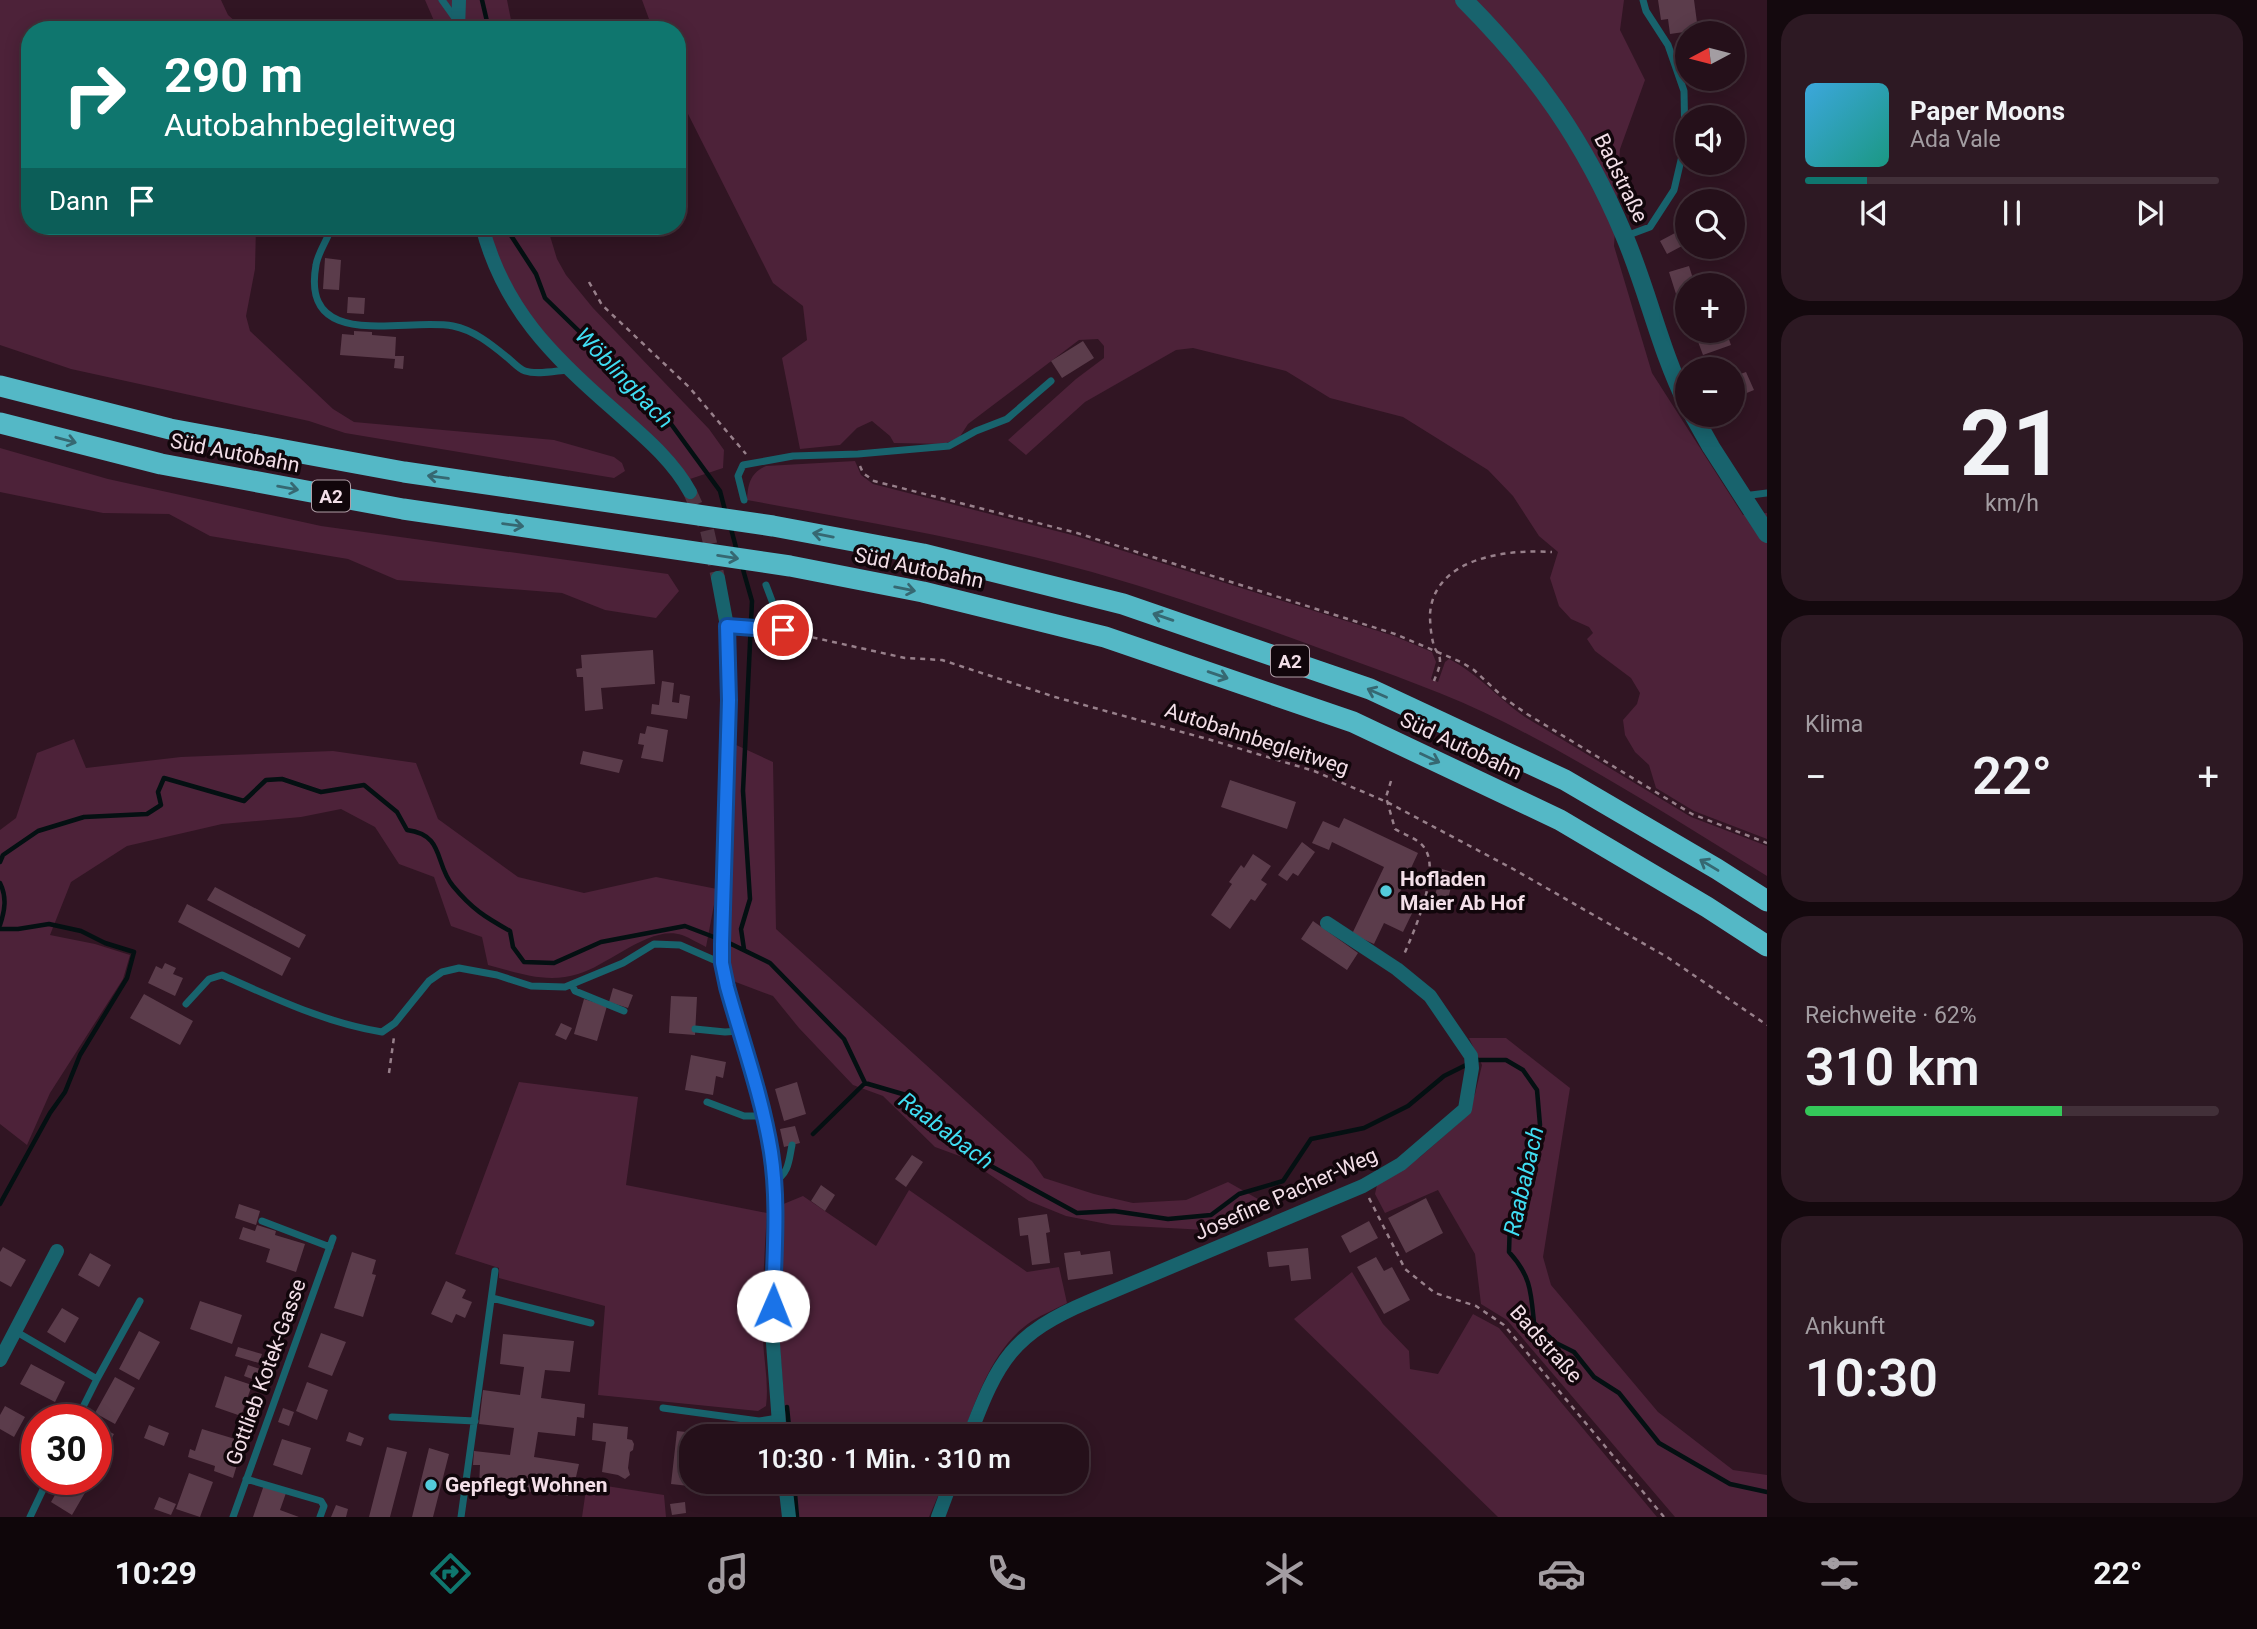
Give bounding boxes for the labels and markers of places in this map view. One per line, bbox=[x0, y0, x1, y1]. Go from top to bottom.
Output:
pin bbox=[753, 600, 813, 660]
place label: Hofladen Maier Ab Hof bbox=[1400, 867, 1525, 915]
marker: Hofladen Maier Ab Hof bbox=[1378, 883, 1394, 899]
place label: Gepflegt Wohnen bbox=[445, 1473, 608, 1497]
marker: Gepflegt Wohnen bbox=[423, 1477, 439, 1493]

